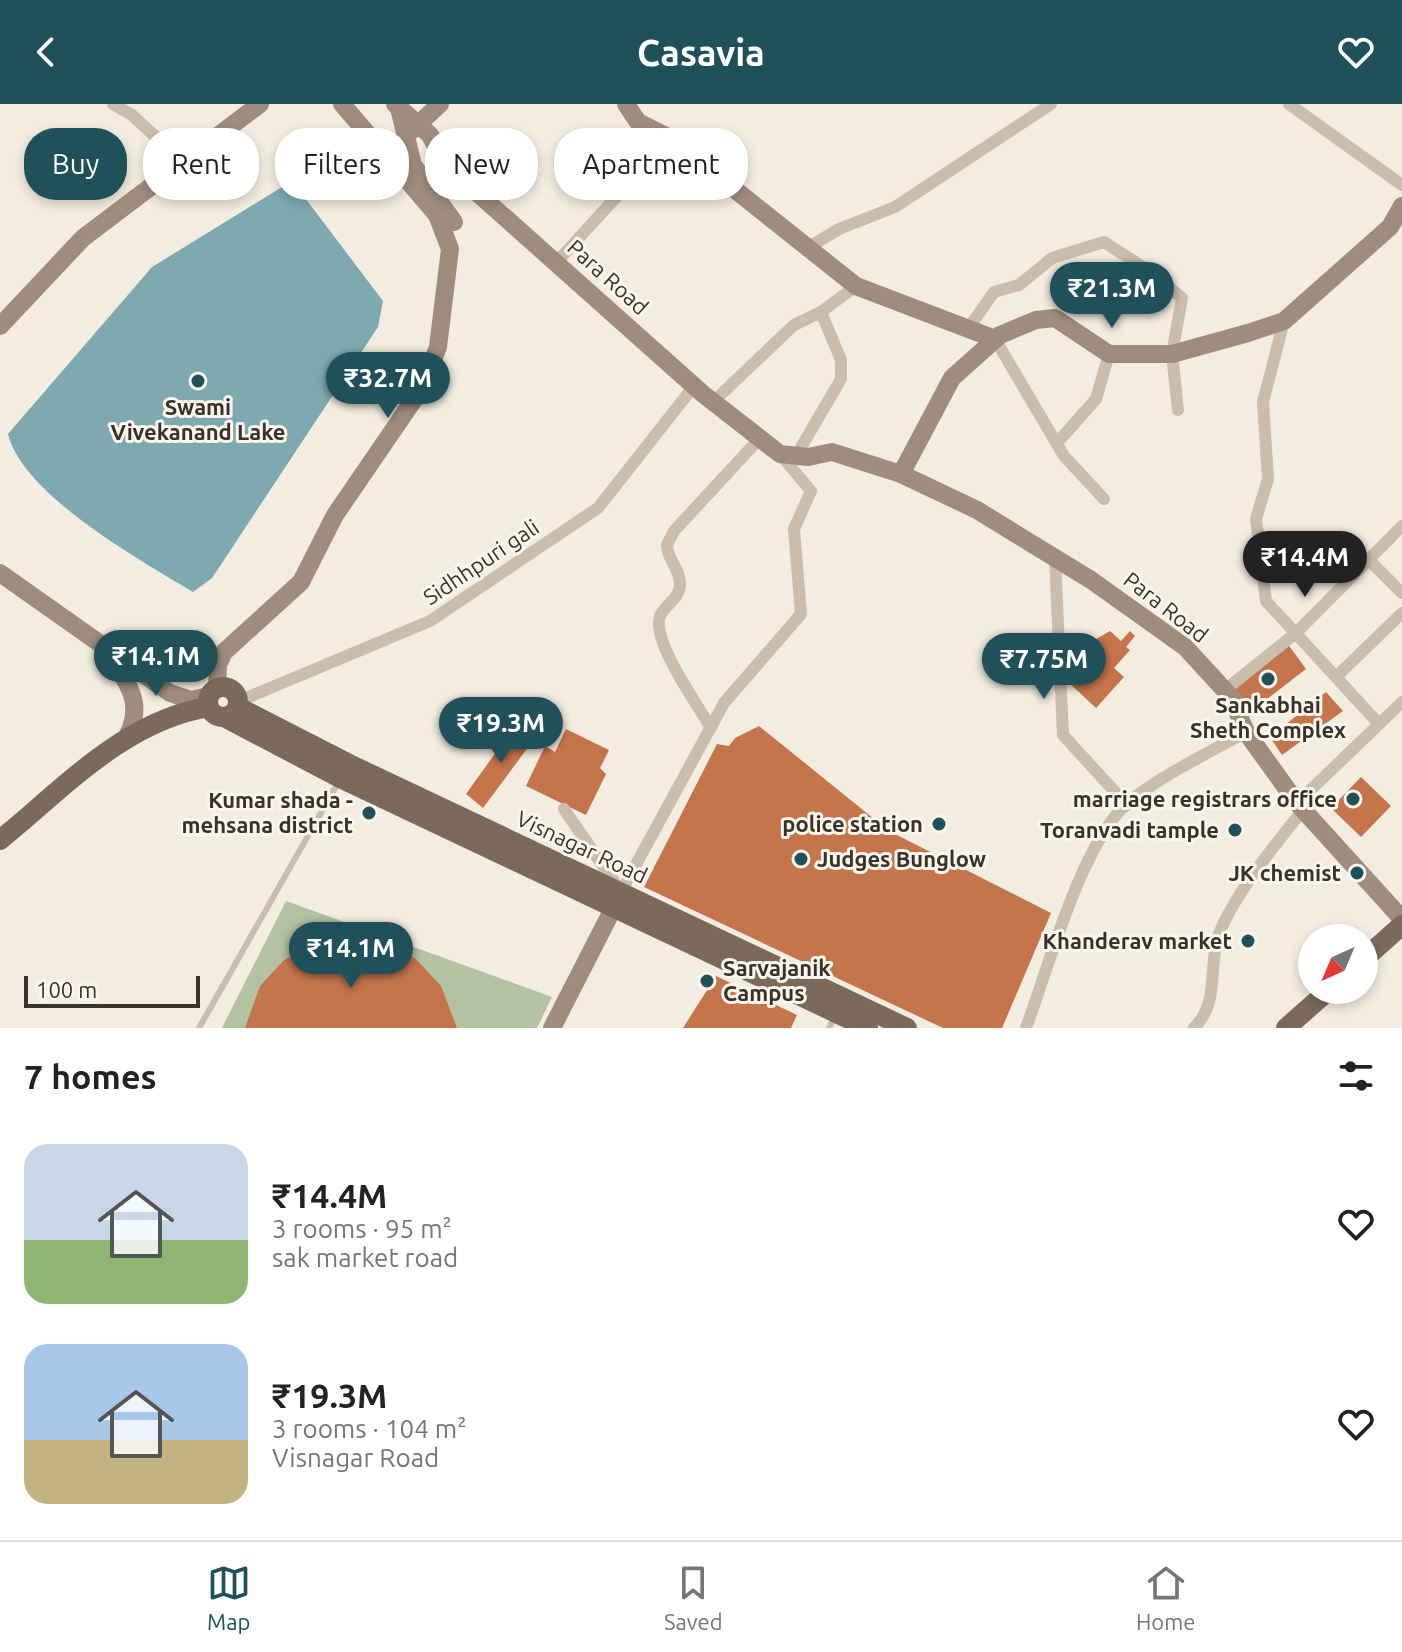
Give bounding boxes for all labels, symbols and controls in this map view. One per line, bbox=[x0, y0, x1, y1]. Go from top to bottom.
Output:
icon: back bbox=[24, 30, 68, 74]
icon: heart bbox=[1334, 30, 1378, 74]
text: Casavia bbox=[637, 32, 765, 73]
chip: Buy bbox=[24, 128, 127, 200]
chip: Rent bbox=[143, 128, 259, 200]
chip: Filters bbox=[275, 128, 409, 200]
chip: New bbox=[425, 128, 538, 200]
chip: Apartment bbox=[554, 128, 748, 200]
street label: Para Road bbox=[563, 234, 654, 319]
pin: ₹21.3M bbox=[1047, 262, 1177, 330]
text: ₹21.3M bbox=[1068, 273, 1156, 302]
pin: ₹32.7M bbox=[323, 352, 453, 420]
text: ₹32.7M bbox=[344, 363, 432, 392]
marker: Swami Vivekanand Lake bbox=[189, 372, 207, 390]
place label: Swami Vivekanand Lake bbox=[111, 394, 285, 444]
street label: Sidhhpuri gali bbox=[418, 514, 543, 609]
pin: ₹14.4M bbox=[1240, 531, 1370, 599]
text: ₹14.4M bbox=[1261, 542, 1349, 571]
street label: Para Road bbox=[1119, 566, 1213, 647]
pin: ₹14.1M bbox=[91, 630, 221, 698]
pin: ₹7.75M bbox=[979, 633, 1109, 701]
text: ₹14.1M bbox=[112, 641, 200, 670]
text: ₹7.75M bbox=[1000, 644, 1088, 673]
marker: Sankabhai Sheth Complex bbox=[1259, 670, 1277, 688]
place label: Sankabhai Sheth Complex bbox=[1190, 692, 1346, 742]
pin: ₹19.3M bbox=[436, 697, 566, 765]
text: ₹19.3M bbox=[457, 708, 545, 737]
place label: marriage registrars office bbox=[1073, 786, 1337, 811]
place label: Kumar shada - mehsana district bbox=[182, 787, 353, 837]
marker: marriage registrars office bbox=[1344, 790, 1362, 808]
marker: Kumar shada - mehsana district bbox=[360, 804, 378, 822]
street label: Visnagar Road bbox=[513, 805, 652, 888]
place label: police station bbox=[782, 811, 923, 836]
marker: police station bbox=[930, 815, 948, 833]
place label: Toranvadi tample bbox=[1040, 817, 1219, 842]
marker: Toranvadi tample bbox=[1226, 821, 1244, 839]
place label: Judges Bunglow bbox=[817, 846, 986, 871]
marker: Judges Bunglow bbox=[792, 850, 810, 868]
place label: JK chemist bbox=[1228, 860, 1341, 885]
marker: JK chemist bbox=[1348, 864, 1366, 882]
pin: ₹14.1M bbox=[286, 922, 416, 990]
north arrow bbox=[1298, 924, 1378, 1004]
map controls bbox=[1298, 924, 1378, 1004]
place label: Khanderav market bbox=[1042, 928, 1232, 953]
marker: Khanderav market bbox=[1239, 932, 1257, 950]
text: ₹14.1M bbox=[307, 933, 395, 962]
place label: Sarvajanik Campus bbox=[723, 955, 831, 1005]
scale bar bbox=[24, 972, 200, 1008]
marker: Sarvajanik Campus bbox=[698, 972, 716, 990]
text: 100 m bbox=[36, 977, 97, 1002]
icon: filters bbox=[1334, 1054, 1378, 1098]
text: 7 homes bbox=[24, 1057, 157, 1095]
icon: home bbox=[88, 1176, 184, 1272]
text: ₹14.4M bbox=[272, 1176, 387, 1214]
icon: heart bbox=[1334, 1202, 1378, 1246]
text: 3 rooms · 95 m² bbox=[272, 1214, 452, 1243]
text: sak market road bbox=[272, 1243, 458, 1272]
icon: home bbox=[88, 1376, 184, 1472]
text: ₹19.3M bbox=[272, 1376, 387, 1414]
icon: heart bbox=[1334, 1402, 1378, 1446]
text: 3 rooms · 104 m² bbox=[272, 1414, 467, 1443]
text: Visnagar Road bbox=[272, 1443, 439, 1472]
tab: Map bbox=[207, 1561, 251, 1634]
tab: Saved bbox=[664, 1561, 723, 1634]
tab: Home bbox=[1136, 1561, 1195, 1634]

